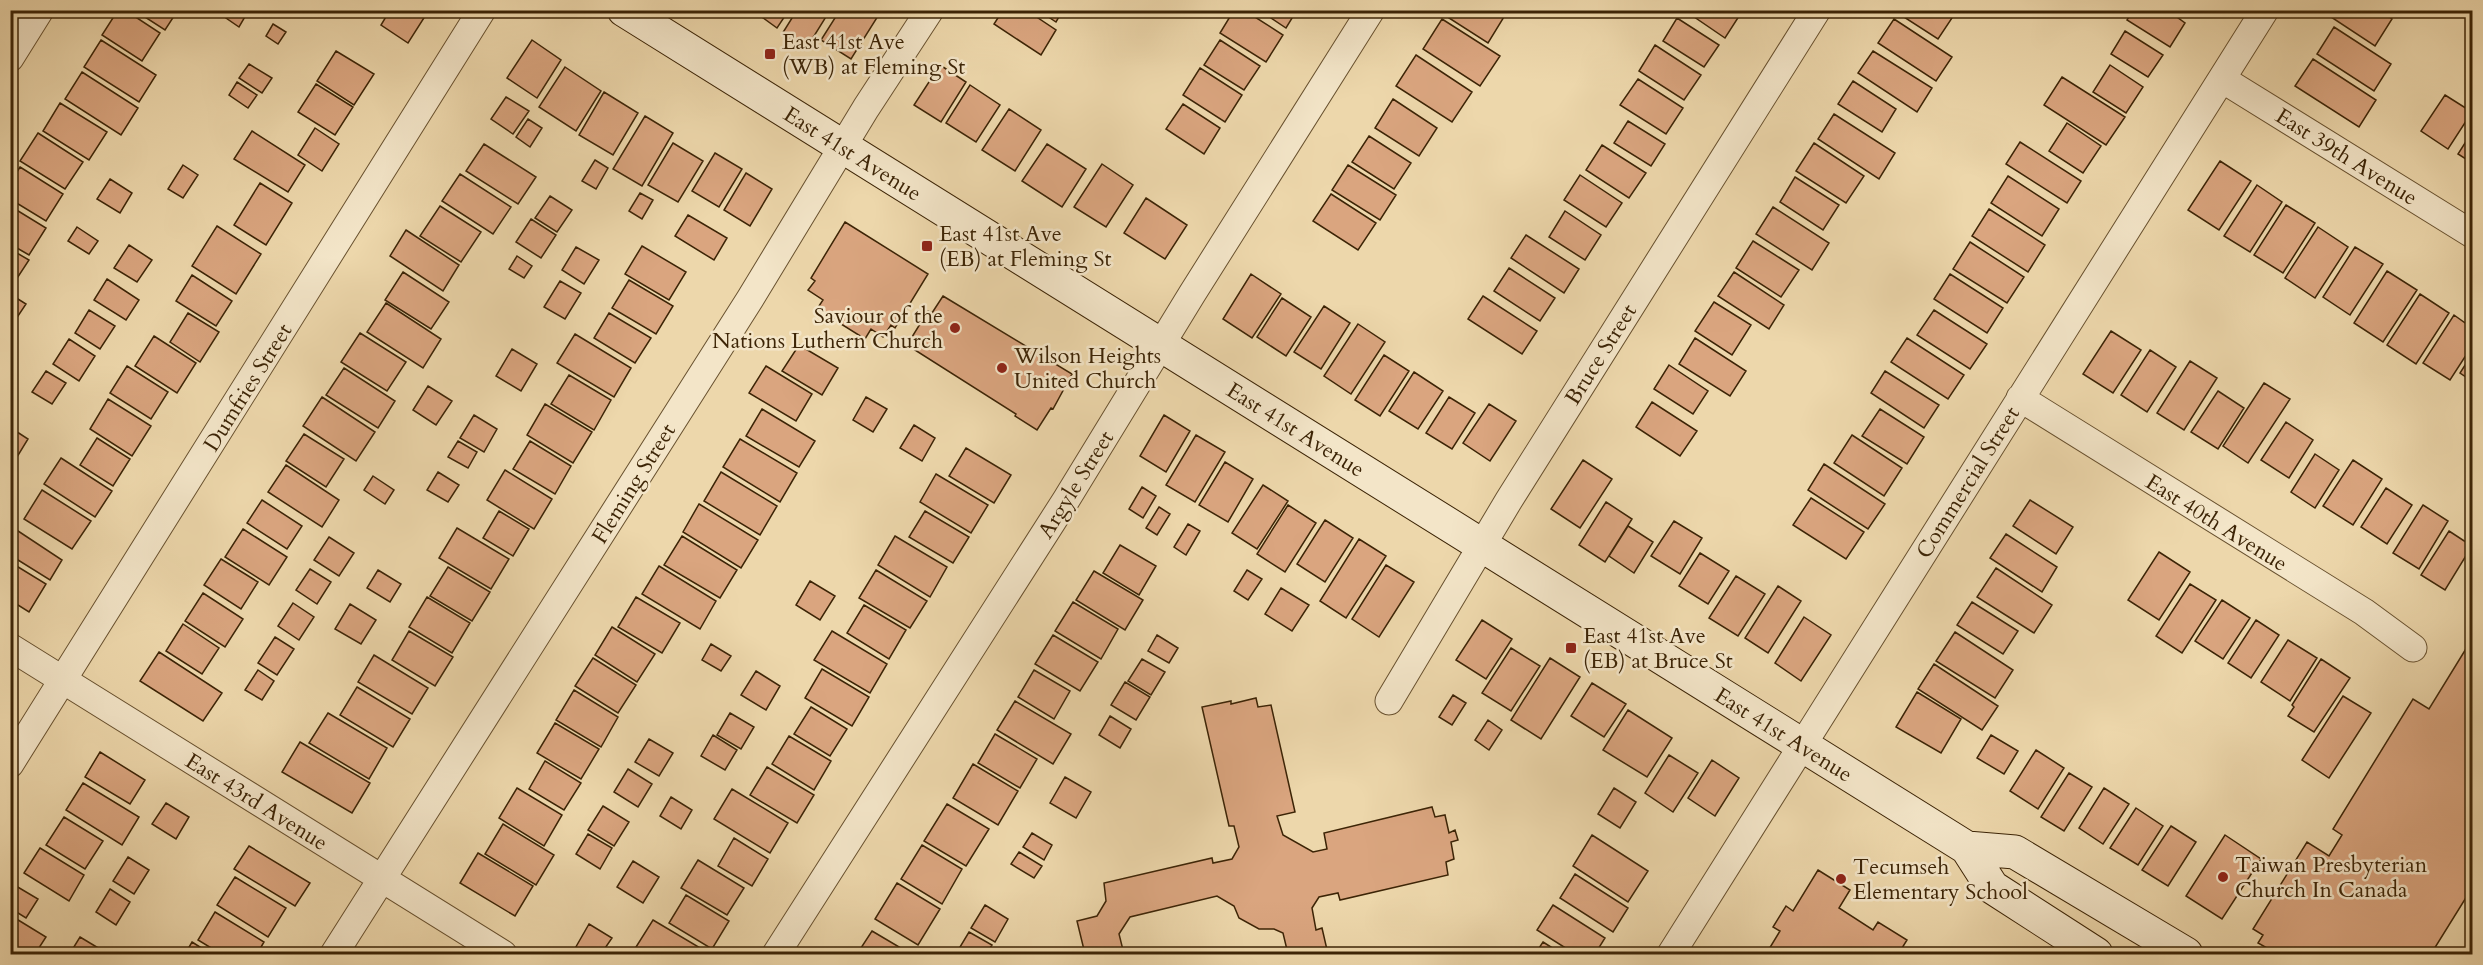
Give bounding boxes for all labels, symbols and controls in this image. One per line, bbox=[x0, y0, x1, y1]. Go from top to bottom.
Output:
place label: East 41st Ave (WB) at Fleming St bbox=[782, 27, 965, 82]
marker: East 41st Ave (WB) at Fleming St bbox=[763, 47, 777, 61]
street label: East 41st Avenue bbox=[778, 99, 927, 208]
street label: East 39th Avenue bbox=[2270, 101, 2423, 213]
place label: East 41st Ave (EB) at Fleming St bbox=[939, 219, 1111, 274]
marker: East 41st Ave (EB) at Fleming St bbox=[920, 239, 934, 253]
street label: Bruce Street bbox=[1558, 298, 1644, 411]
place label: Saviour of the Nations Luthern Church bbox=[712, 301, 943, 356]
street label: Dumfries Street bbox=[197, 318, 299, 457]
marker: Saviour of the Nations Luthern Church bbox=[948, 321, 962, 335]
place label: Wilson Heights United Church bbox=[1013, 341, 1161, 396]
marker: Wilson Heights United Church bbox=[995, 361, 1009, 375]
street label: East 41st Avenue bbox=[1221, 375, 1370, 484]
street label: Commercial Street bbox=[1909, 401, 2027, 564]
street label: Fleming Street bbox=[585, 418, 683, 549]
street label: Argyle Street bbox=[1031, 425, 1121, 544]
street label: East 40th Avenue bbox=[2140, 467, 2293, 579]
place label: East 41st Ave (EB) at Bruce St bbox=[1583, 621, 1733, 676]
marker: East 41st Ave (EB) at Bruce St bbox=[1564, 641, 1578, 655]
street label: East 41st Avenue bbox=[1709, 680, 1858, 789]
street label: East 43rd Avenue bbox=[179, 746, 333, 858]
place label: Taiwan Presbyterian Church In Canada bbox=[2235, 850, 2428, 905]
place label: Tecumseh Elementary School bbox=[1853, 852, 2028, 907]
marker: Taiwan Presbyterian Church In Canada bbox=[2216, 870, 2230, 884]
marker: Tecumseh Elementary School bbox=[1834, 872, 1848, 886]

